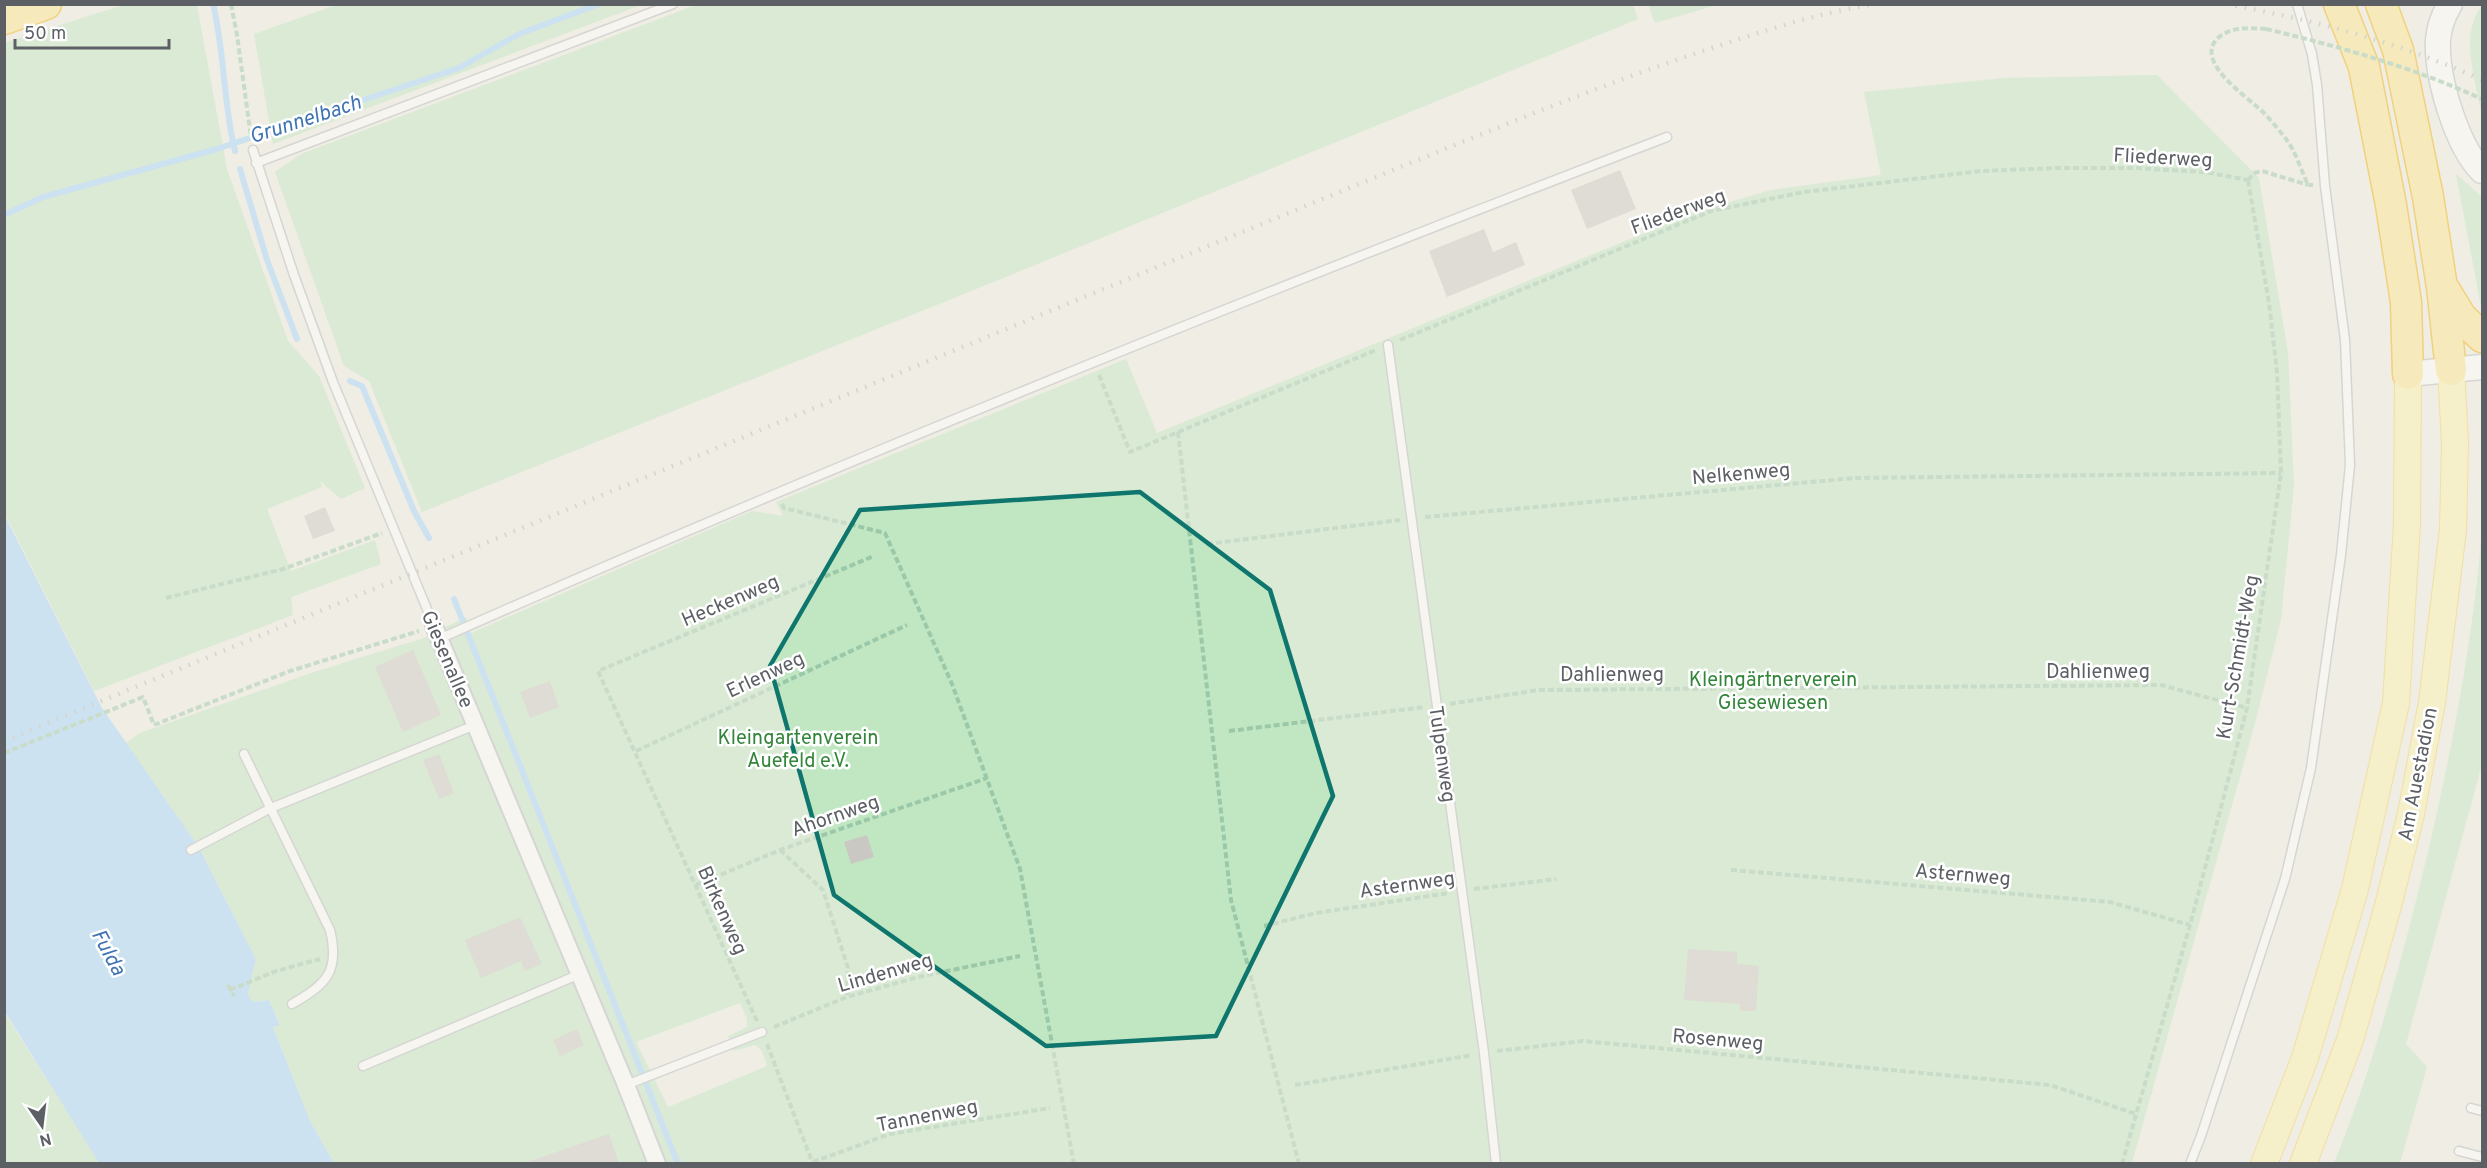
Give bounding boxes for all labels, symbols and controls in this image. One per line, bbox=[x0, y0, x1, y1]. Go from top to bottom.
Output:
scale bar bbox=[15, 12, 170, 50]
text: 50 m bbox=[24, 23, 66, 46]
water label: Grunnelbach bbox=[246, 89, 365, 151]
street label: Fliederweg bbox=[2113, 143, 2213, 175]
street label: Fliederweg bbox=[1628, 184, 1730, 242]
street label: Nelkenweg bbox=[1691, 458, 1791, 492]
street label: Heckenweg bbox=[678, 570, 784, 634]
street label: Kurt-Schmidt-Weg bbox=[2212, 573, 2266, 742]
street label: Giesenallee bbox=[414, 607, 478, 713]
street label: Erlenweg bbox=[723, 646, 809, 705]
street label: Dahlienweg bbox=[2046, 660, 2150, 686]
street label: Dahlienweg bbox=[1560, 663, 1664, 689]
park label: Kleingärtnerverein Giesewiesen bbox=[1689, 668, 1857, 717]
street label: Tulpenweg bbox=[1421, 704, 1461, 804]
street label: Am Auestadion bbox=[2393, 705, 2445, 843]
park label: Kleingartenverein Auefeld e.V. bbox=[717, 726, 879, 775]
street label: Ahornweg bbox=[788, 790, 883, 844]
street label: Asternweg bbox=[1914, 859, 2012, 893]
street label: Birkenweg bbox=[690, 862, 752, 959]
street label: Asternweg bbox=[1358, 866, 1457, 906]
water label: Fulda bbox=[84, 925, 131, 981]
street label: Lindenweg bbox=[835, 948, 936, 1000]
street label: Rosenweg bbox=[1671, 1024, 1765, 1058]
street label: Tannenweg bbox=[874, 1094, 980, 1140]
north arrow bbox=[12, 1096, 72, 1156]
text: N bbox=[37, 1128, 53, 1150]

